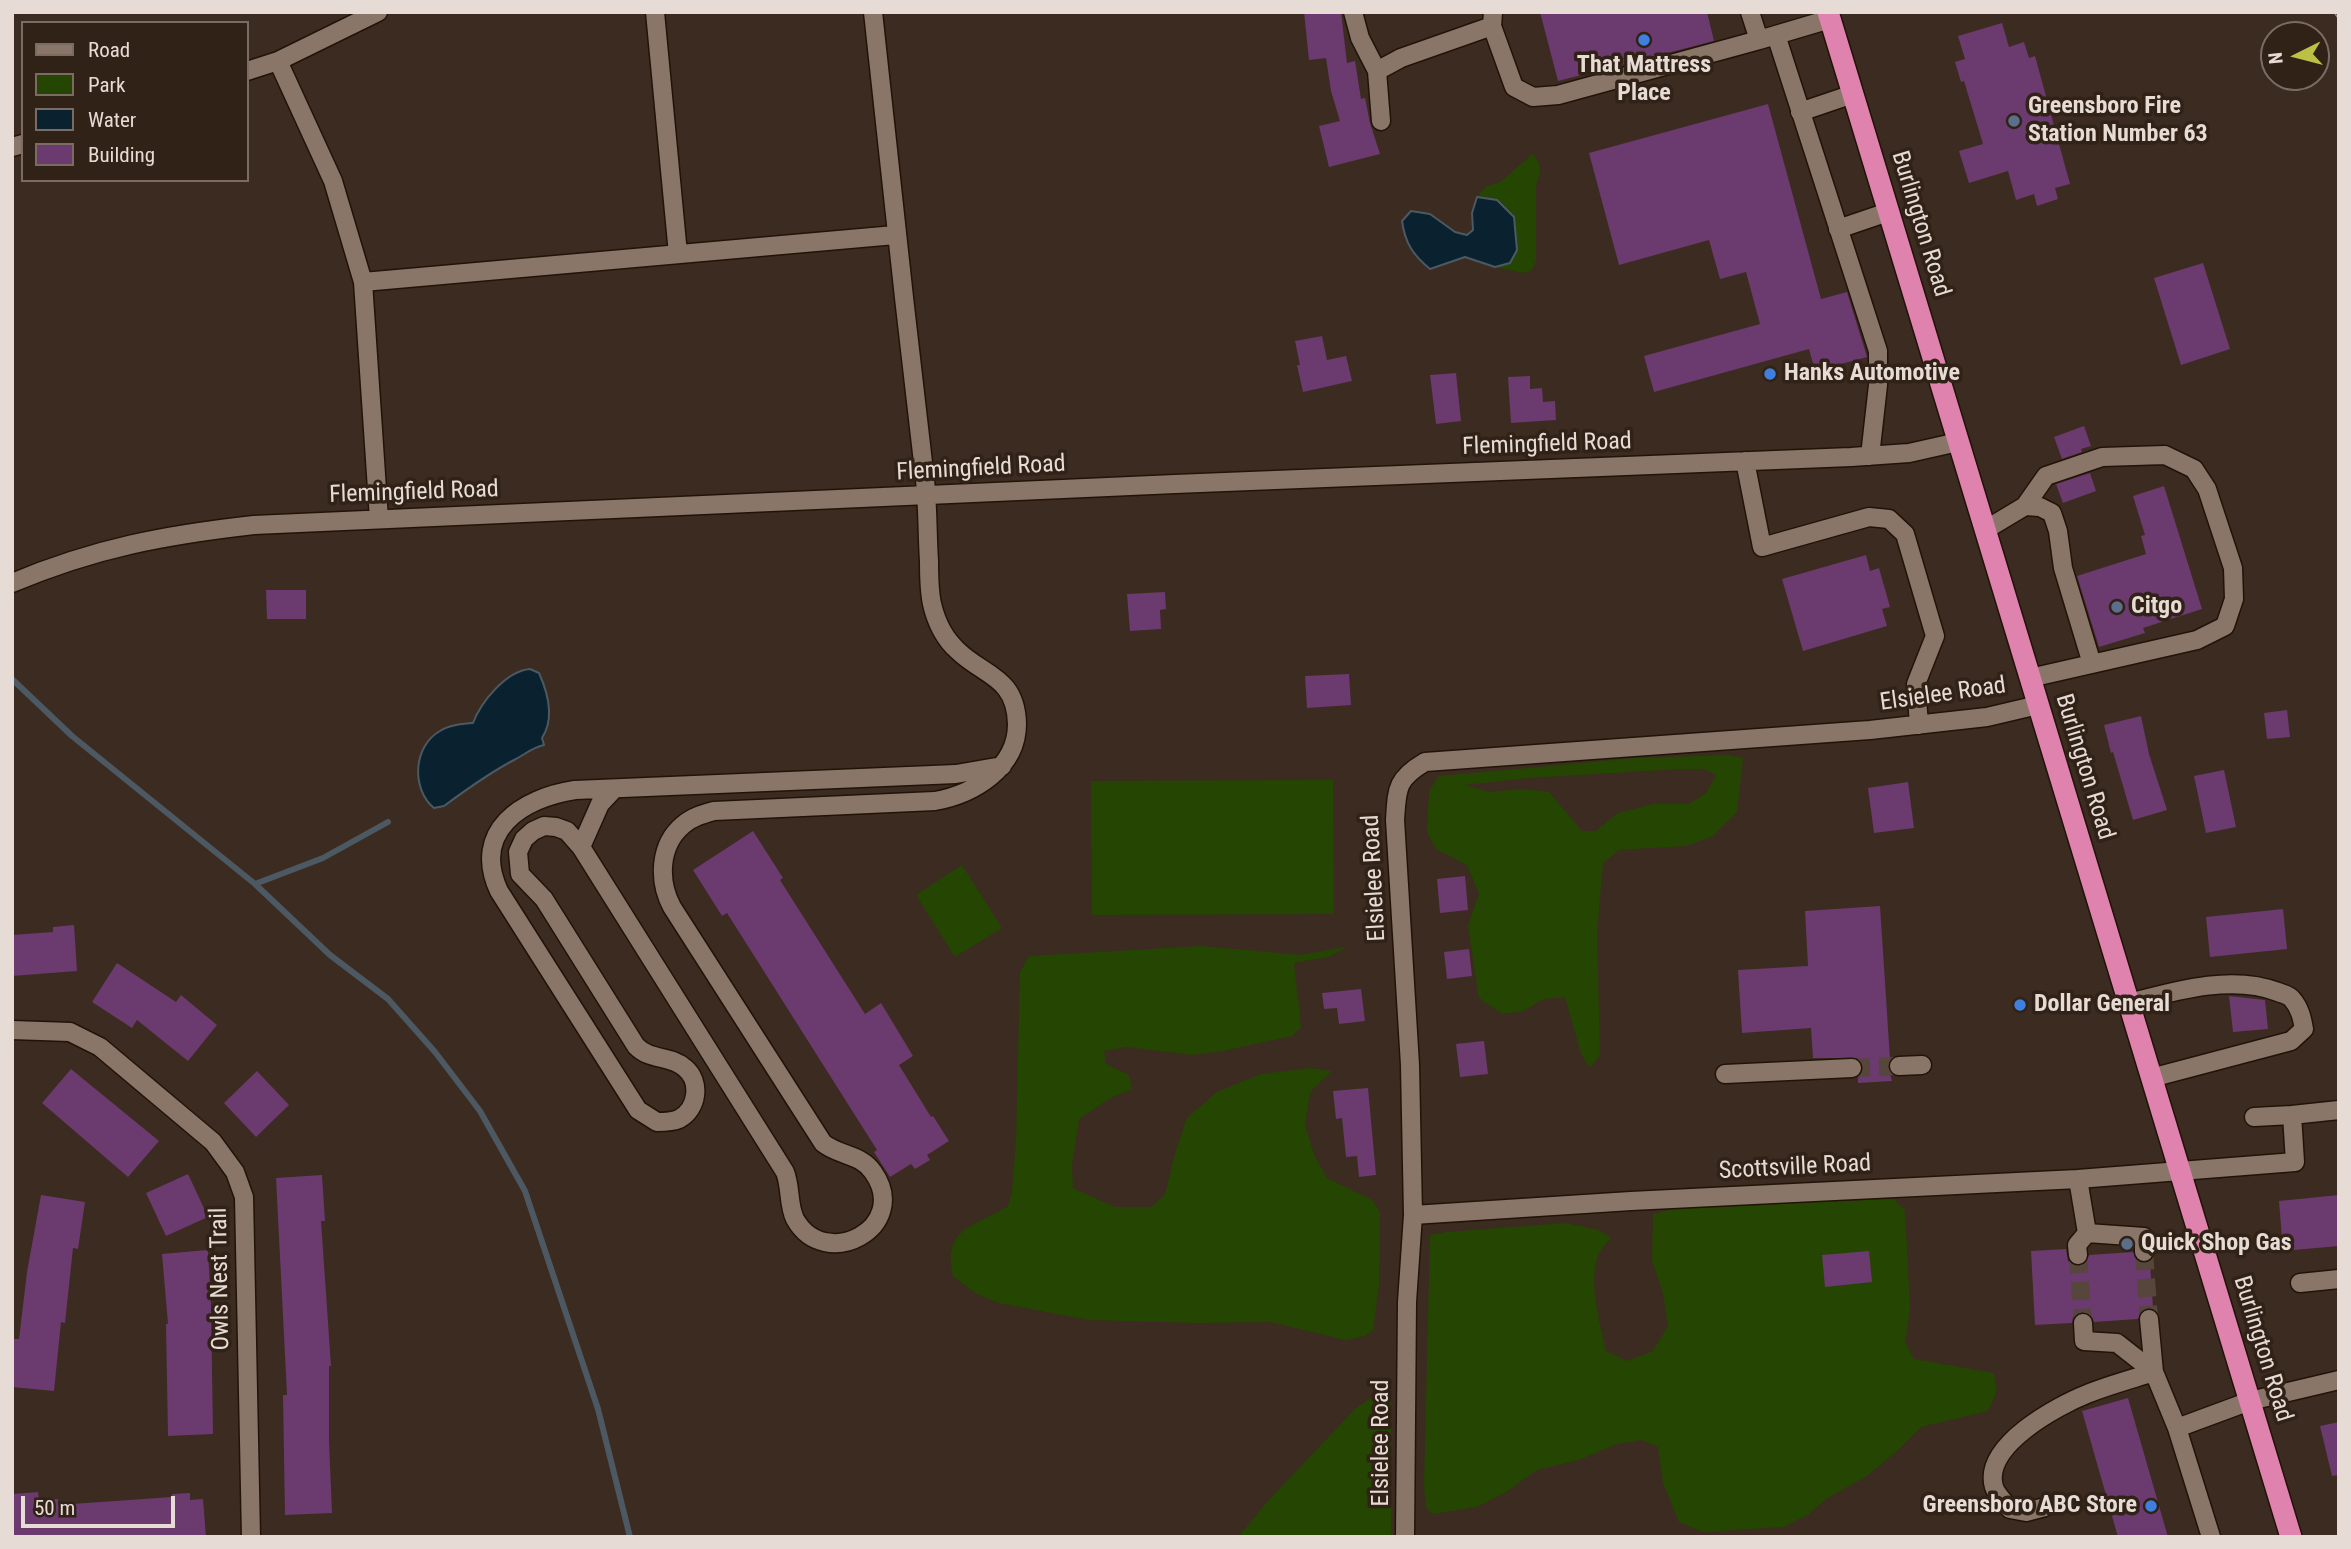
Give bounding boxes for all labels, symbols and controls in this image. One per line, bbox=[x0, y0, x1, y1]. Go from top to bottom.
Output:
legend bbox=[21, 21, 248, 182]
north arrow bbox=[2260, 21, 2330, 91]
marker: That Mattress Place bbox=[1636, 32, 1652, 48]
text: Road bbox=[88, 38, 130, 62]
text: N bbox=[2264, 51, 2288, 65]
place label: That Mattress Place bbox=[1577, 52, 1711, 108]
text: Park bbox=[88, 73, 125, 97]
place label: Greensboro Fire Station Number 63 bbox=[2028, 93, 2208, 149]
text: Water bbox=[88, 108, 136, 132]
marker: Greensboro Fire Station Number 63 bbox=[2006, 113, 2022, 129]
text: Building bbox=[88, 143, 155, 167]
street label: Burlington Road bbox=[1884, 148, 1956, 300]
place label: Hanks Automotive bbox=[1784, 360, 1960, 388]
marker: Hanks Automotive bbox=[1762, 366, 1778, 382]
street label: Flemingfield Road bbox=[1462, 428, 1632, 462]
street label: Flemingfield Road bbox=[896, 450, 1066, 488]
street label: Flemingfield Road bbox=[329, 476, 499, 510]
place label: Citgo bbox=[2131, 593, 2182, 621]
marker: Citgo bbox=[2109, 599, 2125, 615]
street label: Elsielee Road bbox=[1878, 672, 2008, 718]
street label: Burlington Road bbox=[2048, 691, 2120, 843]
street label: Elsielee Road bbox=[1357, 814, 1393, 942]
place label: Dollar General bbox=[2034, 991, 2170, 1019]
marker: Dollar General bbox=[2012, 997, 2028, 1013]
street label: Scottsville Road bbox=[1718, 1150, 1872, 1186]
street label: Owls Nest Trail bbox=[205, 1207, 237, 1351]
place label: Quick Shop Gas bbox=[2141, 1230, 2292, 1258]
marker: Quick Shop Gas bbox=[2119, 1236, 2135, 1252]
street label: Burlington Road bbox=[2226, 1273, 2298, 1425]
street label: Elsielee Road bbox=[1368, 1380, 1396, 1506]
scale bar bbox=[24, 1482, 178, 1526]
place label: Greensboro ABC Store bbox=[1923, 1492, 2137, 1520]
text: 50 m bbox=[34, 1496, 75, 1520]
marker: Greensboro ABC Store bbox=[2143, 1498, 2159, 1514]

